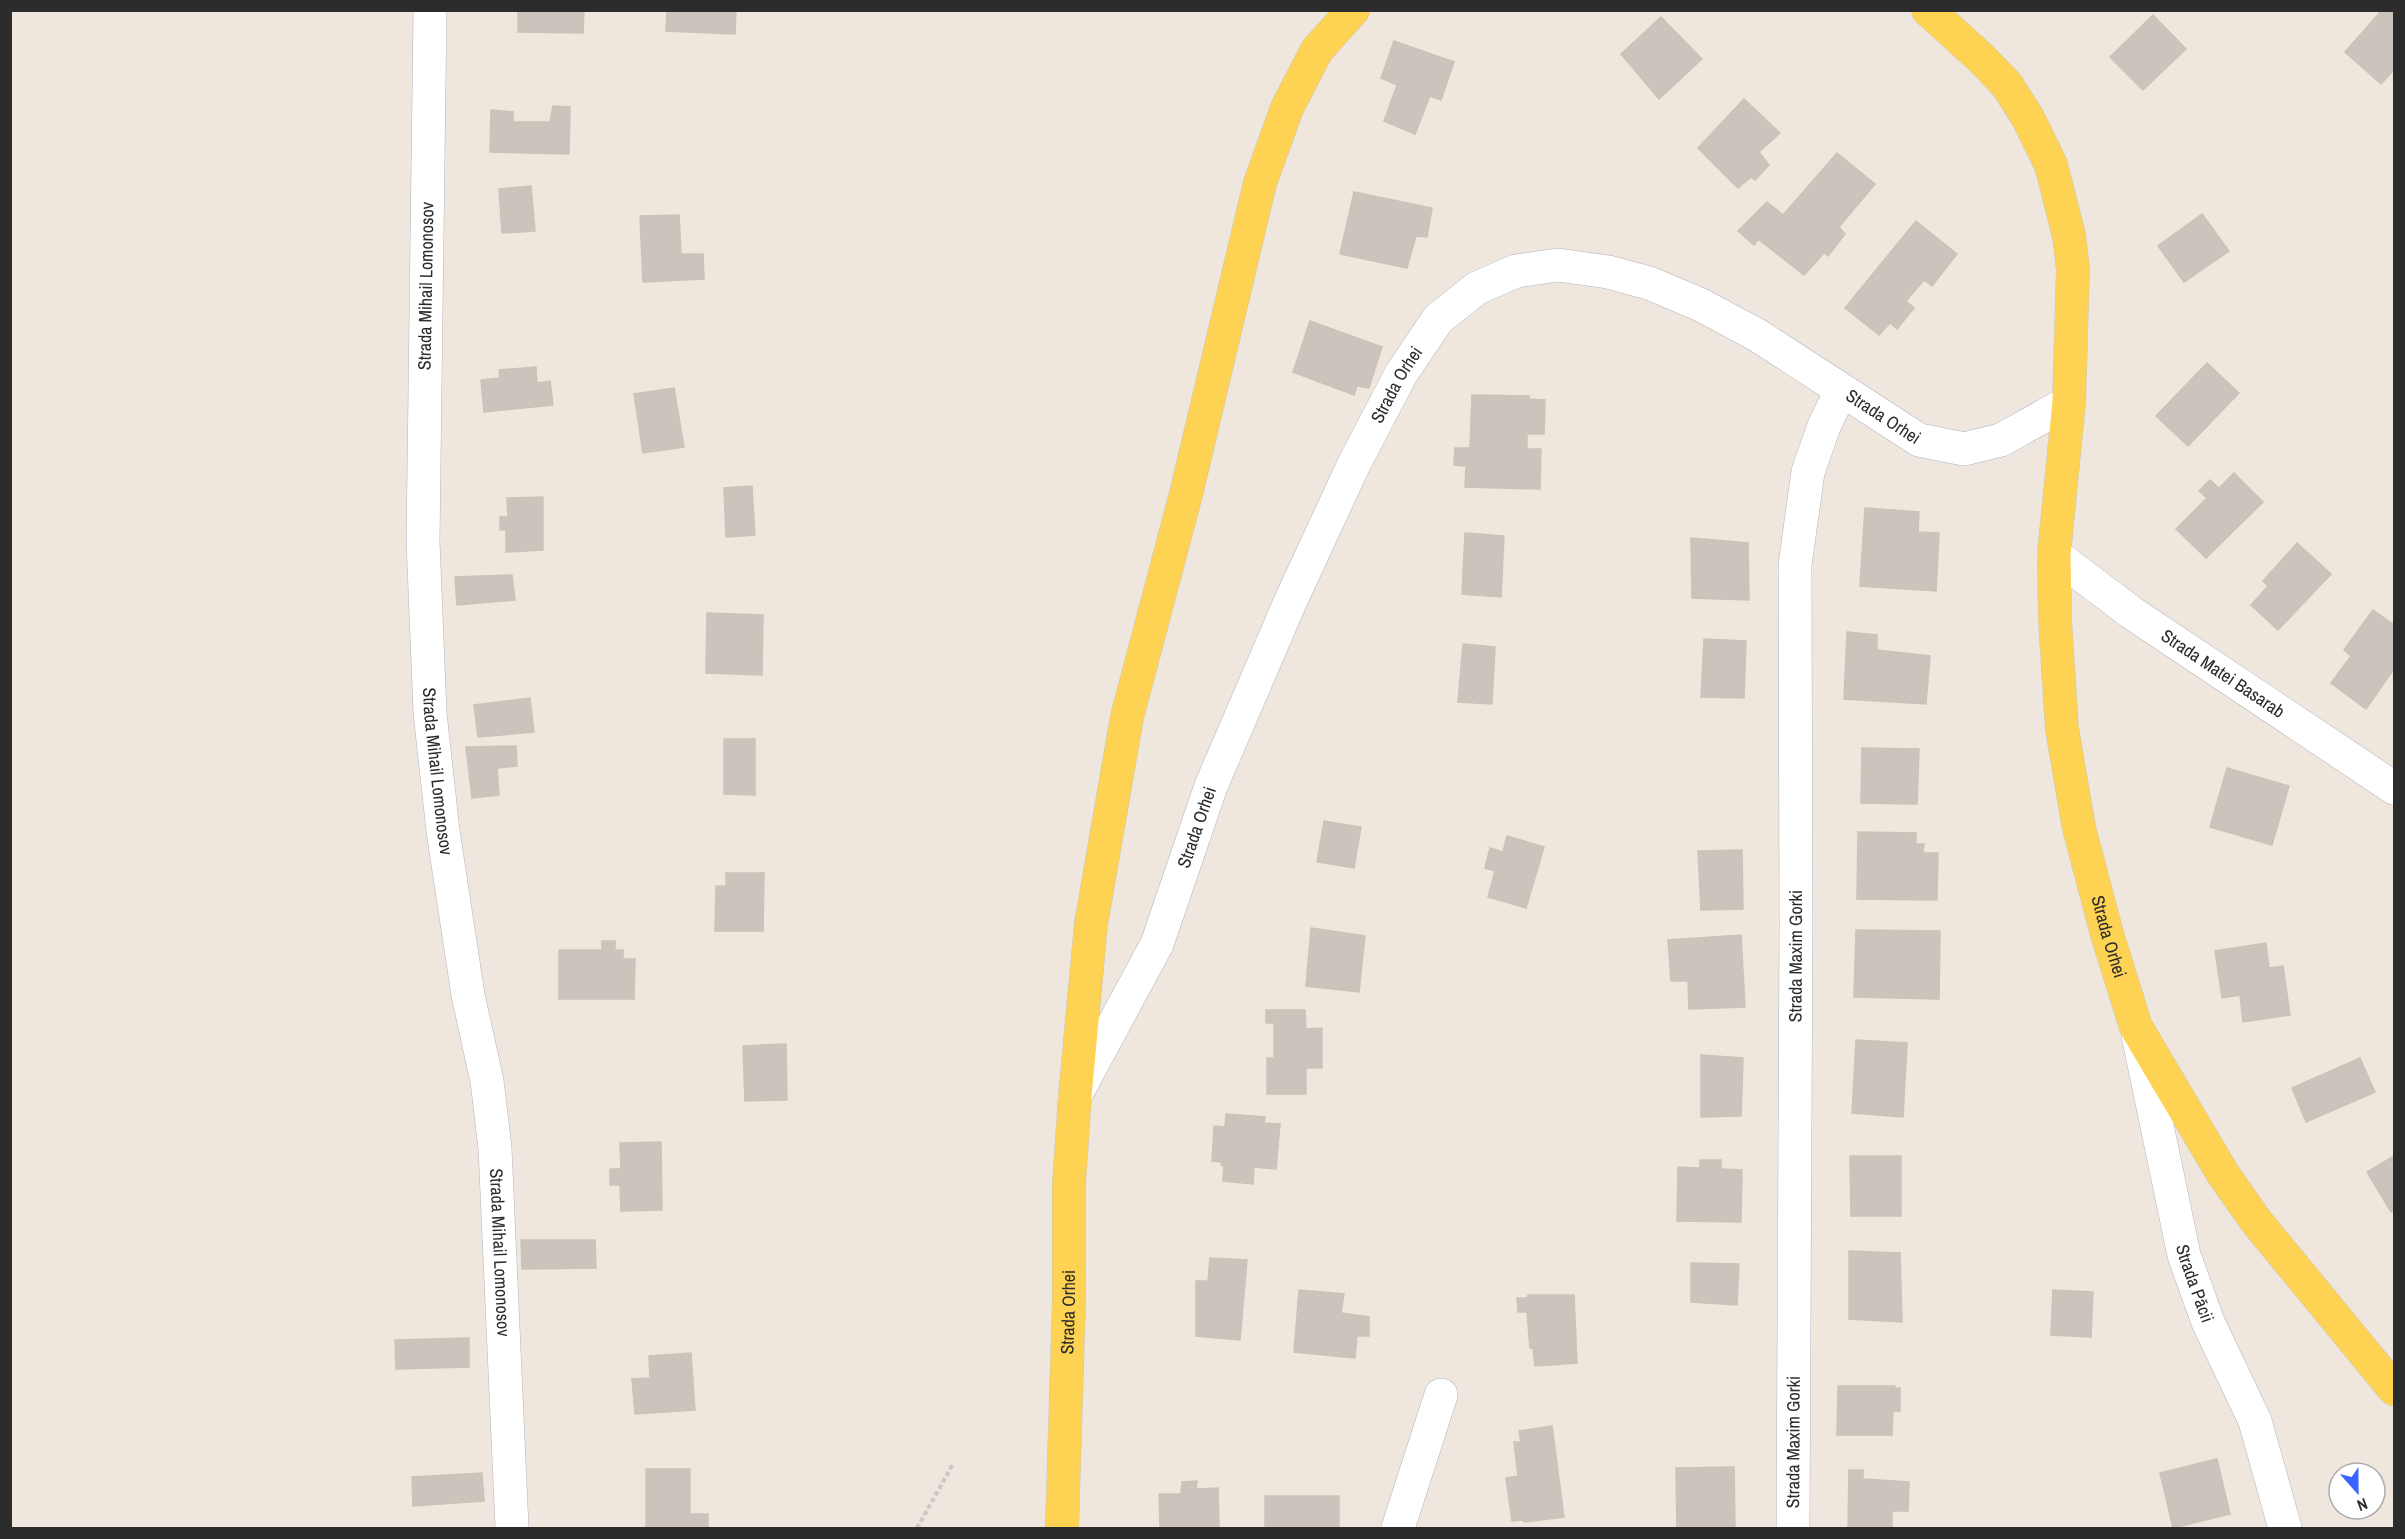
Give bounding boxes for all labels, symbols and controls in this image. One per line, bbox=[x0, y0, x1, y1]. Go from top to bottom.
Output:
street label: Strada Mihail Lomonosov bbox=[412, 201, 439, 370]
street label: Strada Orhei bbox=[1365, 341, 1428, 427]
street label: Strada Orhei bbox=[1841, 383, 1926, 450]
street label: Strada Matei Basarab bbox=[2156, 623, 2290, 724]
street label: Strada Mihail Lomonosov bbox=[417, 687, 460, 857]
street label: Strada Orhei bbox=[1171, 783, 1222, 871]
street label: Strada Maxim Gorki bbox=[1783, 890, 1808, 1022]
street label: Strada Orhei bbox=[2085, 893, 2133, 981]
street label: Strada Mihail Lomonosov bbox=[484, 1168, 516, 1338]
street label: Strada Păcii bbox=[2170, 1242, 2220, 1326]
street label: Strada Orhei bbox=[1054, 1270, 1081, 1355]
street label: Strada Maxim Gorki bbox=[1780, 1376, 1806, 1508]
north arrow bbox=[2327, 1461, 2387, 1521]
text: N bbox=[2354, 1493, 2371, 1517]

